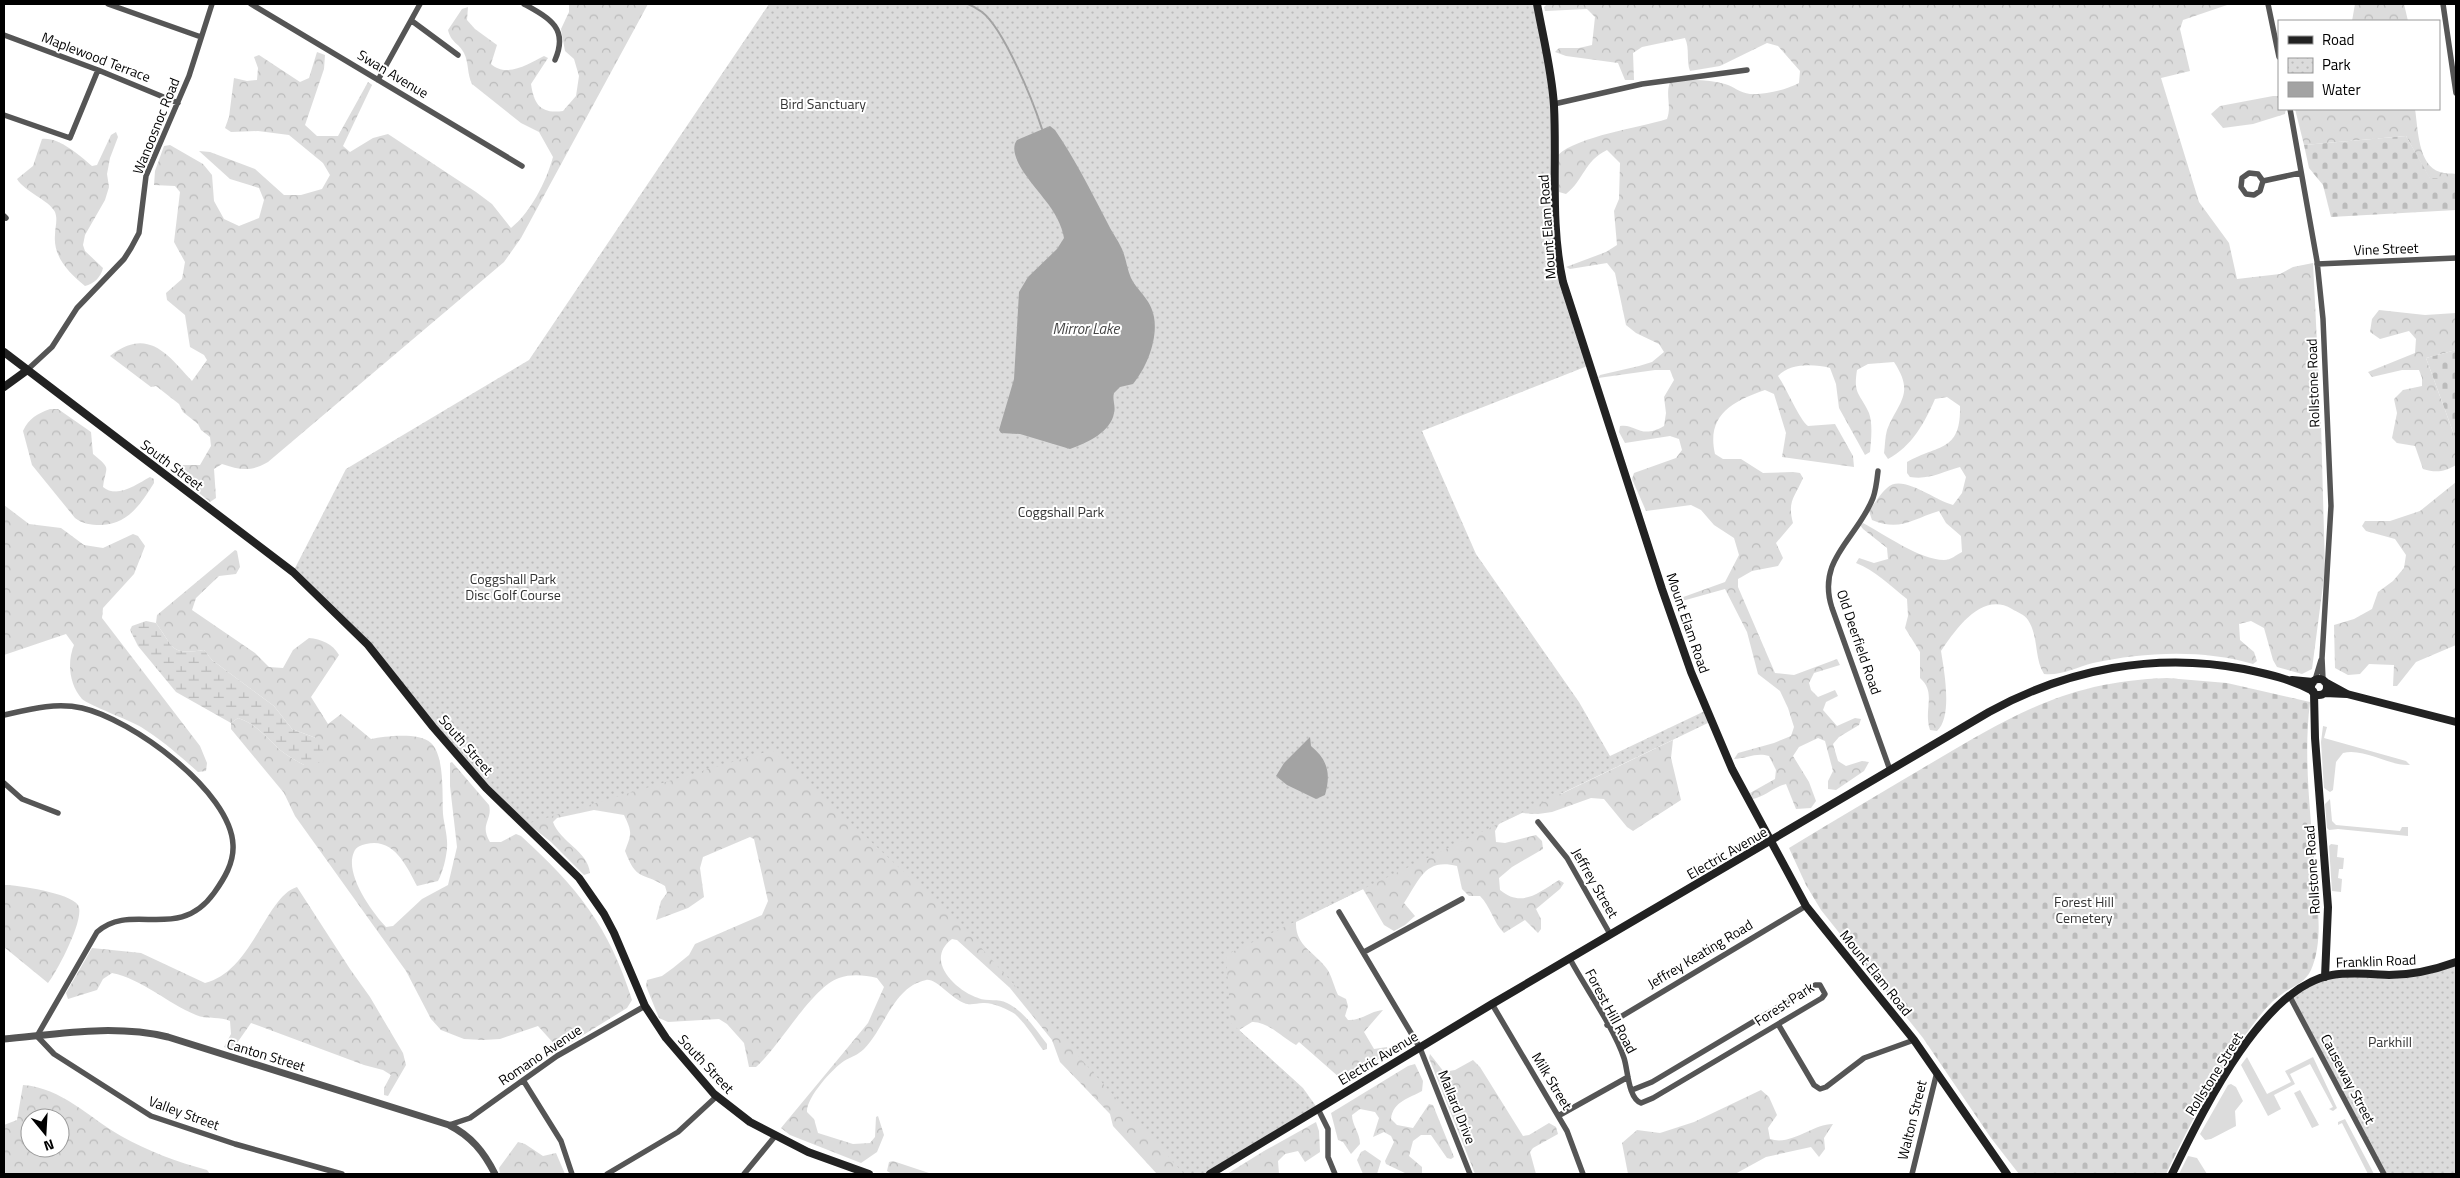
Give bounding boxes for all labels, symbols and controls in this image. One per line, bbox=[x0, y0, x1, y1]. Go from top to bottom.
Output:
legend bbox=[2278, 20, 2440, 110]
street label: Maplewood Terrace bbox=[39, 26, 154, 87]
text: Road bbox=[2322, 28, 2354, 51]
street label: Swan Avenue bbox=[354, 44, 433, 103]
text: Park bbox=[2322, 53, 2351, 76]
street label: Wanoosnoc Road bbox=[127, 74, 184, 177]
text: Water bbox=[2322, 78, 2361, 101]
park label: Bird Sanctuary bbox=[780, 93, 866, 114]
street label: Mount Elam Road bbox=[1532, 174, 1561, 280]
street label: Vine Street bbox=[2353, 237, 2419, 260]
water label: Mirror Lake bbox=[1053, 317, 1120, 340]
street label: Rollstone Road bbox=[2300, 338, 2325, 428]
street label: South Street bbox=[136, 434, 208, 495]
park label: Coggshall Park bbox=[1018, 501, 1105, 522]
park label: Coggshall Park Disc Golf Course bbox=[465, 568, 561, 605]
street label: Mount Elam Road bbox=[1661, 570, 1716, 676]
street label: Old Deerfield Road bbox=[1832, 587, 1887, 697]
street label: South Street bbox=[434, 710, 499, 780]
street label: Electric Avenue bbox=[1683, 821, 1771, 884]
street label: Rollstone Road bbox=[2298, 825, 2325, 915]
street label: Jeffrey Street bbox=[1567, 844, 1624, 922]
park label: Forest Hill Cemetery bbox=[2054, 891, 2114, 928]
street label: Jeffrey Keating Road bbox=[1643, 914, 1756, 993]
street label: Mount Elam Road bbox=[1835, 925, 1918, 1020]
street label: Franklin Road bbox=[2335, 949, 2417, 972]
street label: Forest Hill Road bbox=[1580, 965, 1643, 1057]
street label: Forest Park bbox=[1750, 976, 1818, 1031]
street label: Romano Avenue bbox=[494, 1019, 586, 1090]
street label: Electric Avenue bbox=[1334, 1025, 1422, 1090]
street label: Rollstone Street bbox=[2180, 1028, 2248, 1120]
street label: South Street bbox=[673, 1029, 739, 1098]
street label: Causeway Street bbox=[2316, 1030, 2381, 1127]
park label: Parkhill bbox=[2368, 1031, 2412, 1052]
street label: Canton Street bbox=[224, 1033, 308, 1076]
street label: Milk Street bbox=[1527, 1048, 1578, 1114]
street label: Mallard Drive bbox=[1433, 1067, 1482, 1147]
street label: Walton Street bbox=[1891, 1078, 1932, 1162]
street label: Valley Street bbox=[146, 1090, 223, 1135]
north arrow bbox=[20, 1108, 70, 1158]
text: N bbox=[41, 1134, 57, 1157]

